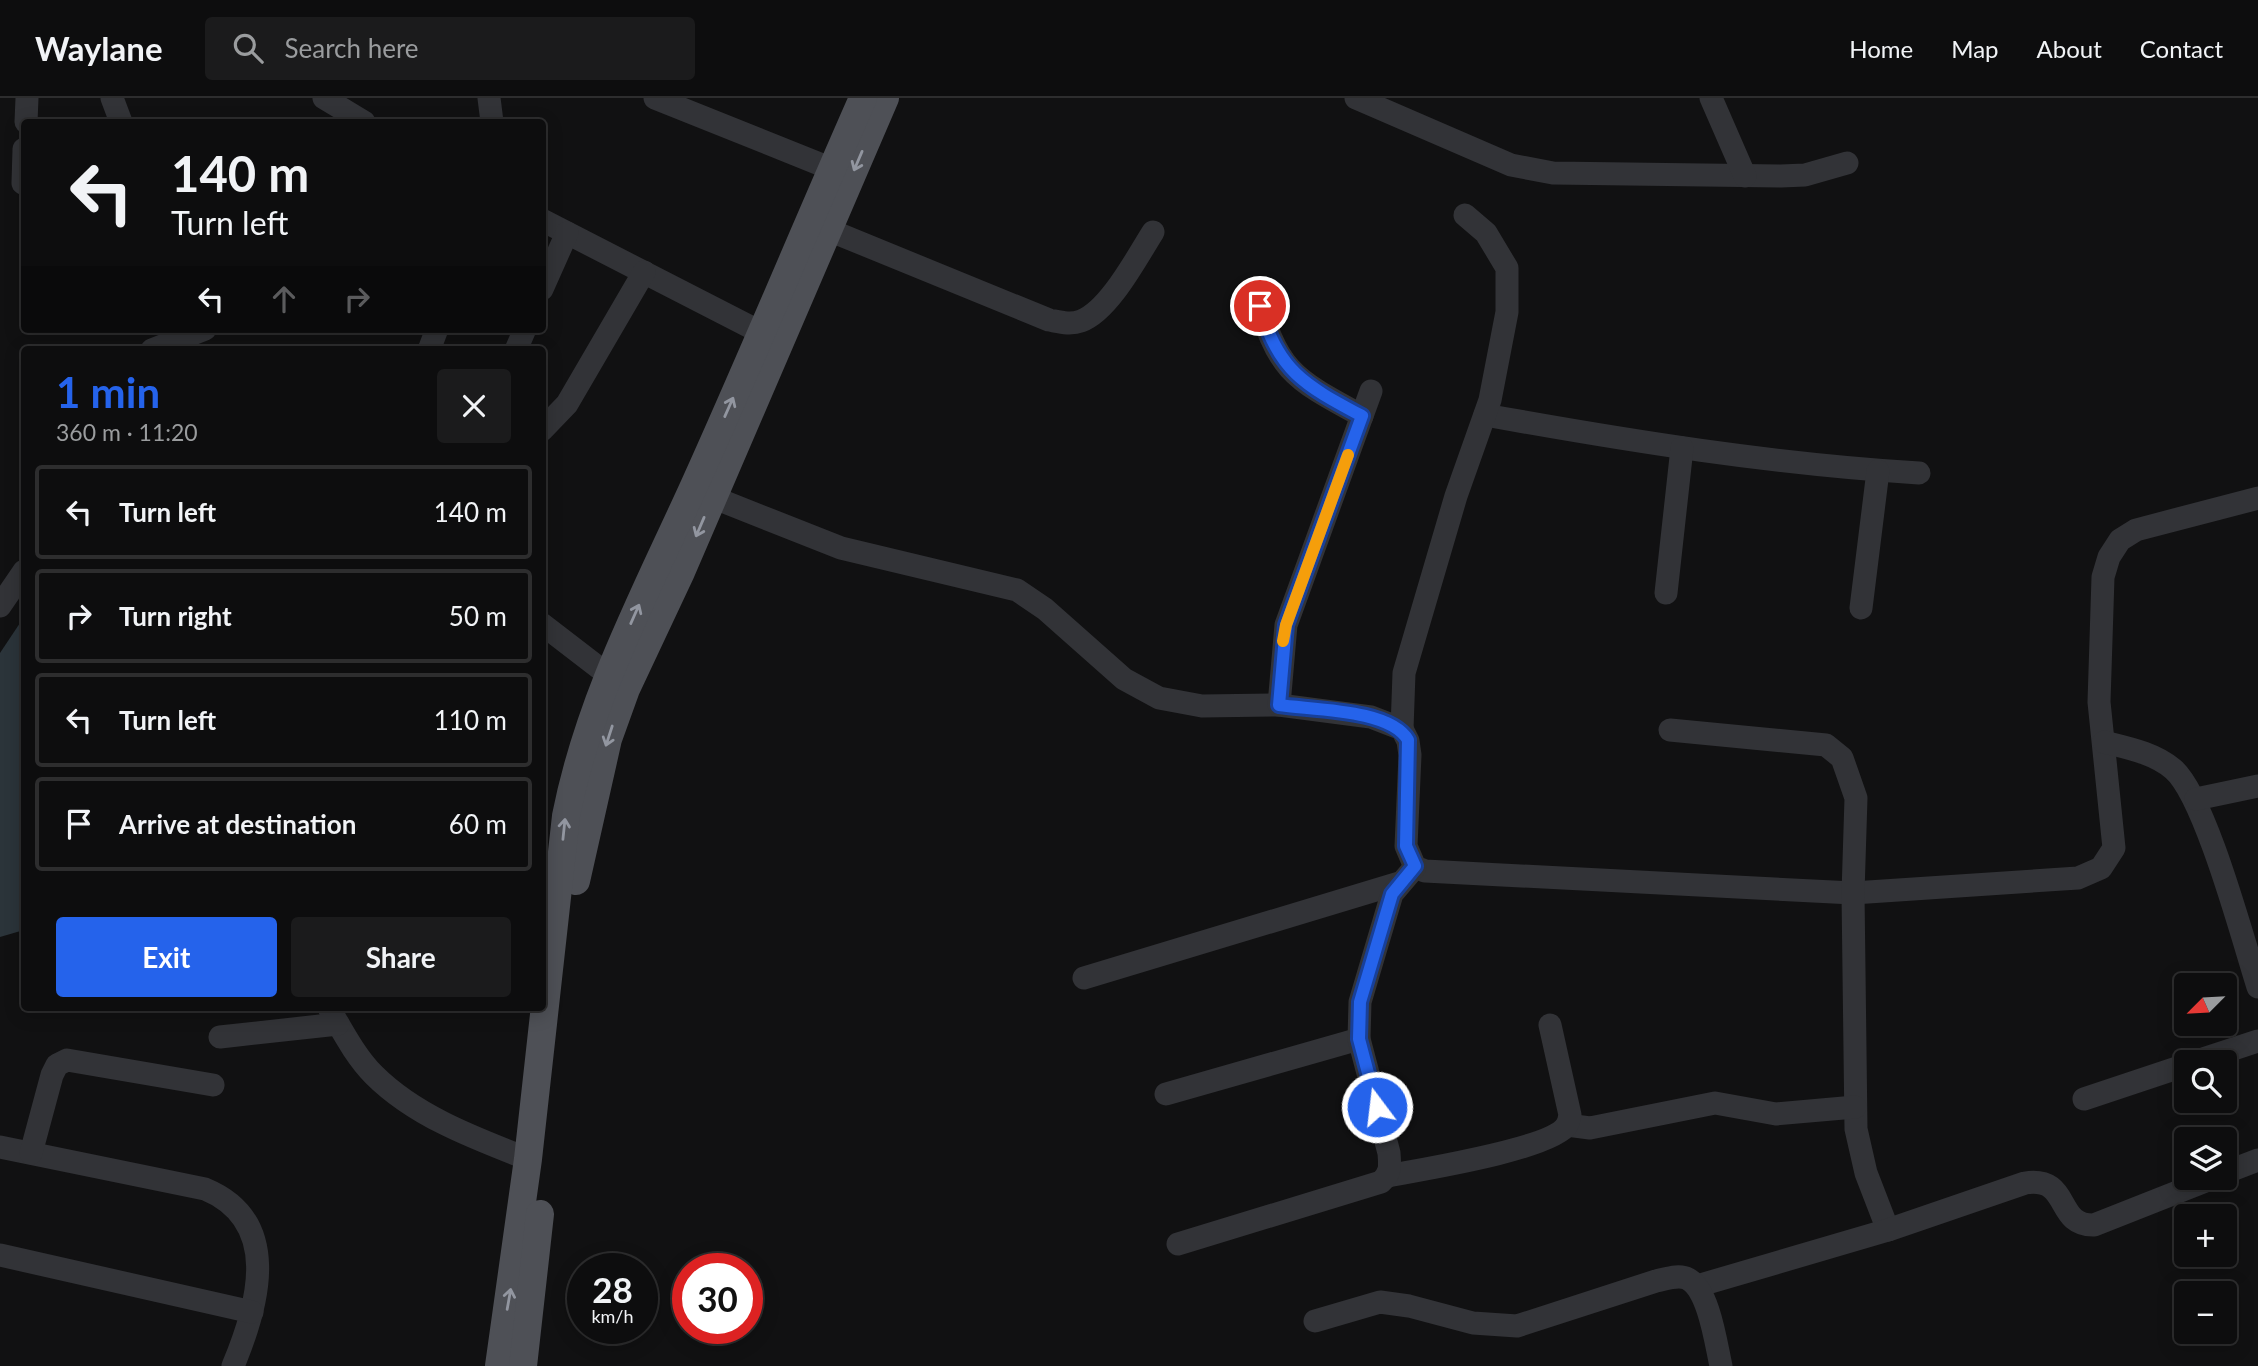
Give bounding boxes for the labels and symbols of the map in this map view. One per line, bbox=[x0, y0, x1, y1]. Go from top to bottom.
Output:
one-way arrow bbox=[851, 150, 864, 171]
pin bbox=[1230, 276, 1290, 336]
one-way arrow bbox=[723, 397, 736, 418]
one-way arrow bbox=[693, 516, 706, 537]
one-way arrow bbox=[629, 604, 642, 626]
one-way arrow bbox=[602, 724, 615, 746]
one-way arrow bbox=[558, 819, 571, 841]
north arrow bbox=[2174, 973, 2236, 1036]
position arrow bbox=[1340, 1070, 1414, 1144]
speed limit sign: 30 bbox=[672, 1253, 763, 1344]
one-way arrow bbox=[503, 1288, 516, 1311]

